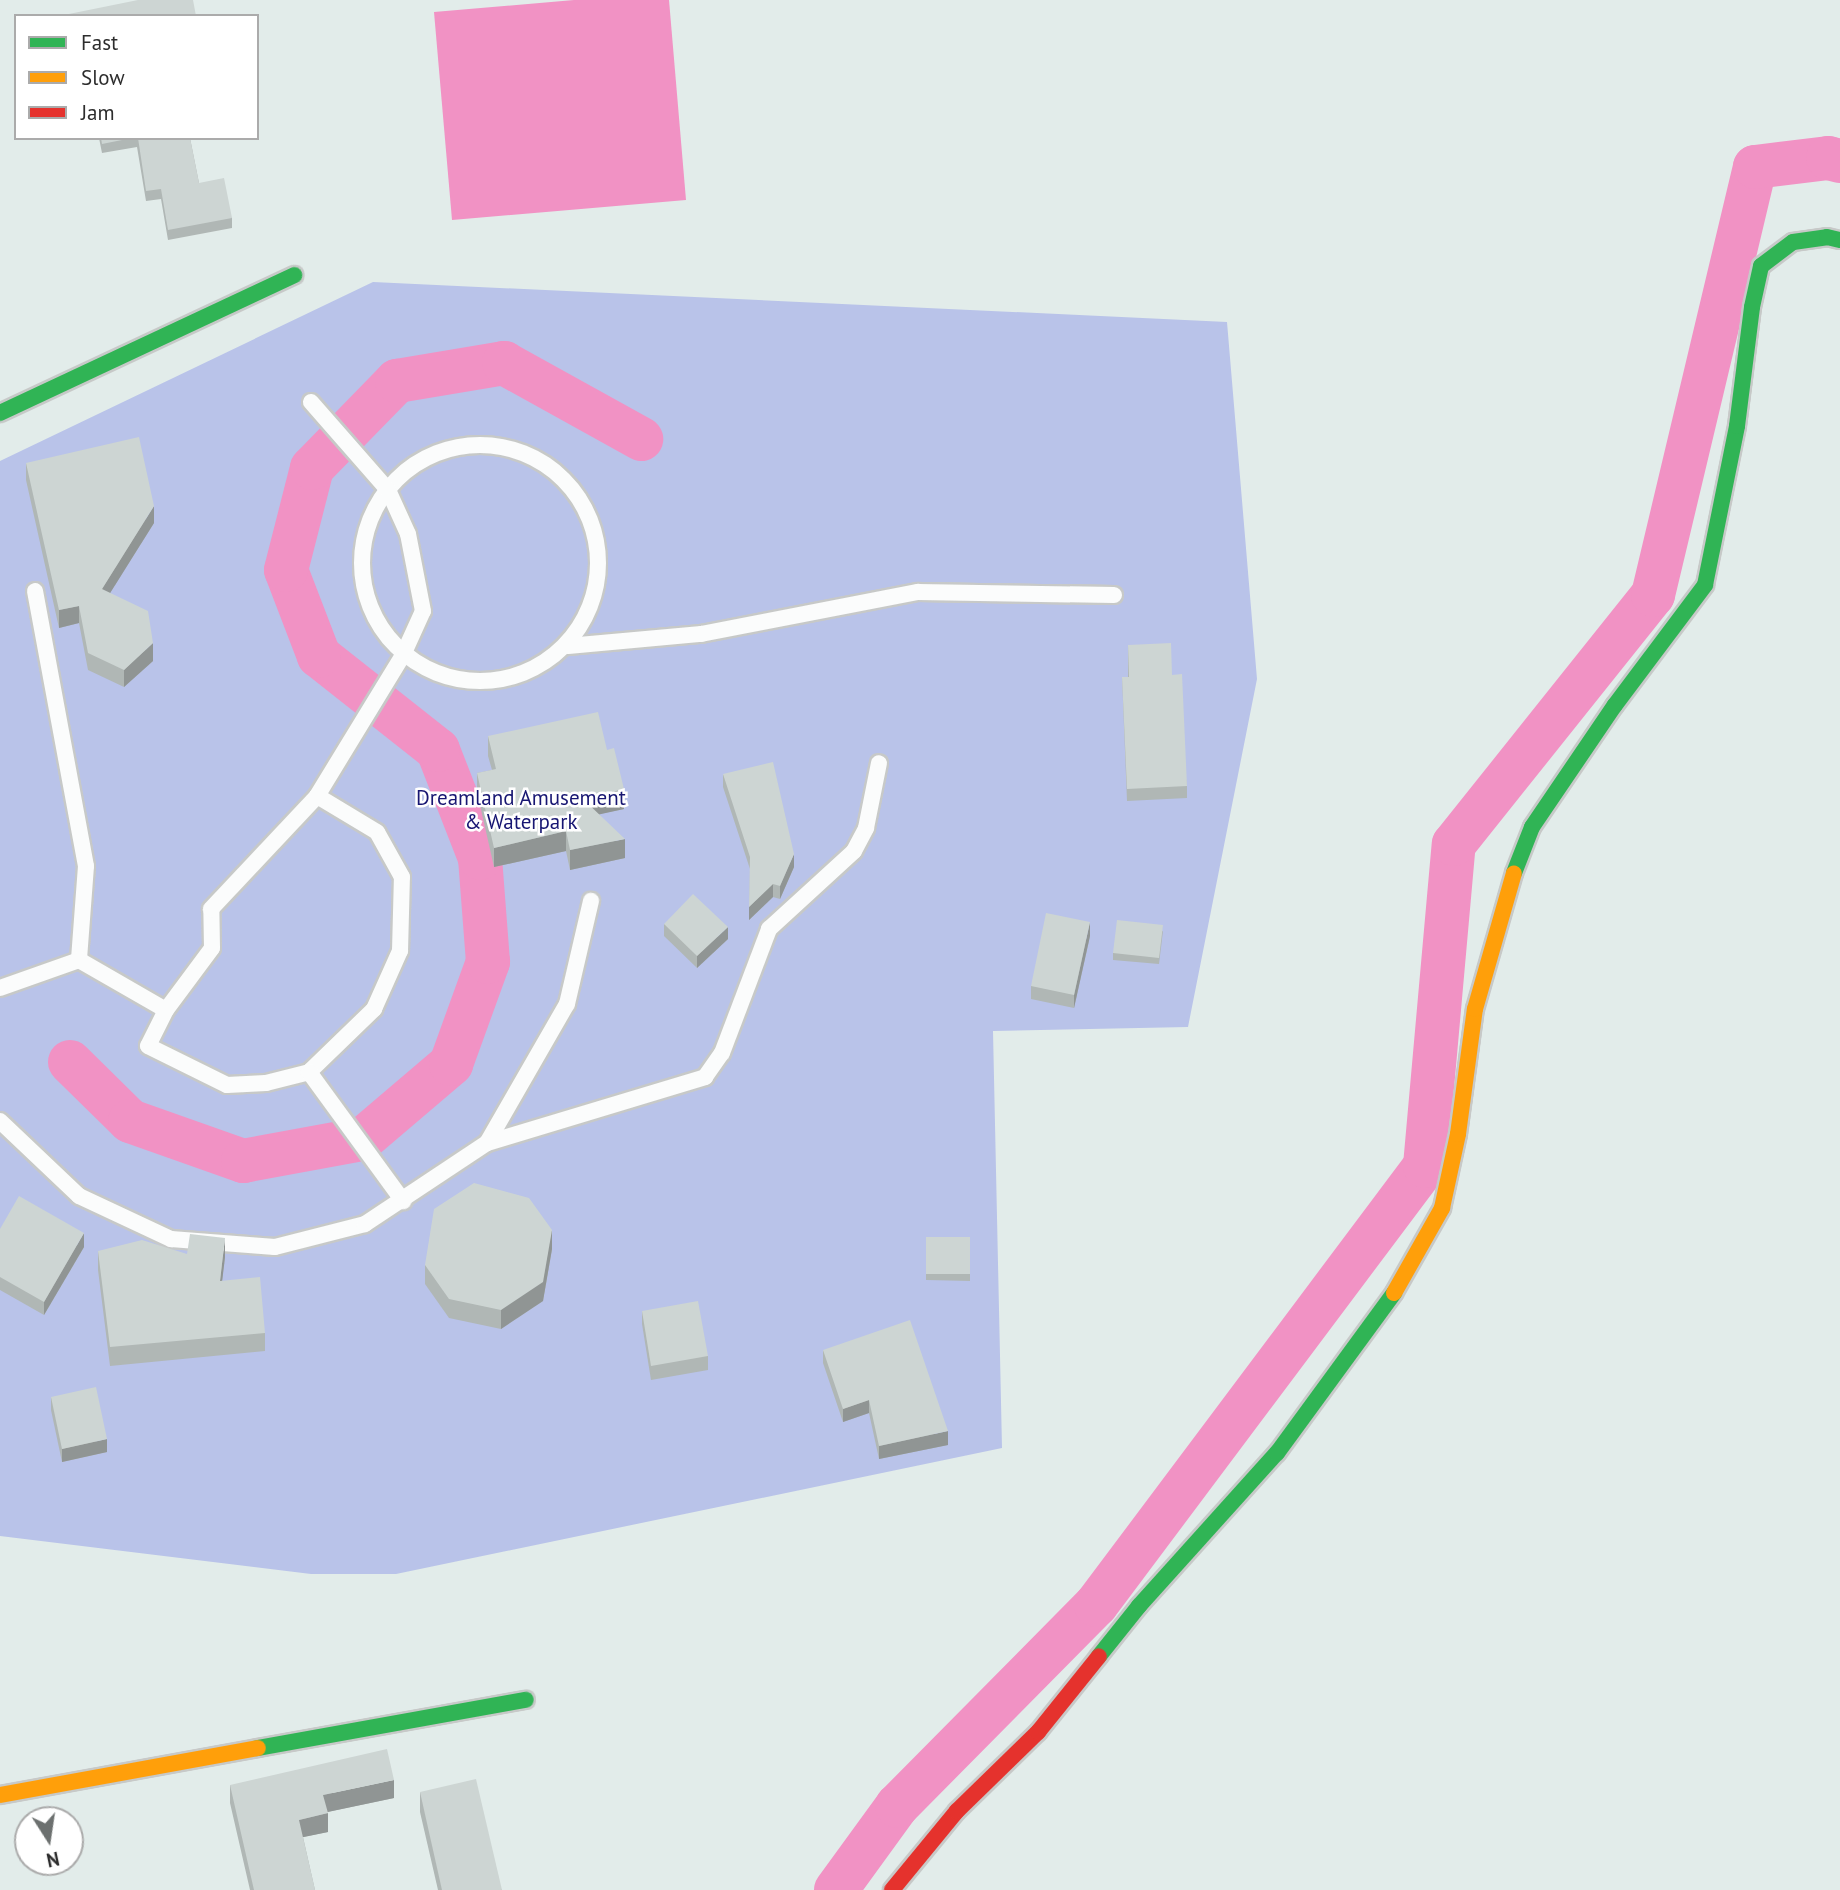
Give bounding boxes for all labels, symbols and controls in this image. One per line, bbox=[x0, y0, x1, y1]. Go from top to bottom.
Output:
legend bbox=[14, 14, 259, 140]
text: Fast bbox=[81, 29, 118, 56]
text: Slow bbox=[81, 64, 125, 91]
text: Jam bbox=[81, 99, 115, 126]
park label: Dreamland Amusement & Waterpark bbox=[416, 785, 626, 835]
north arrow bbox=[14, 1806, 84, 1876]
text: N bbox=[44, 1847, 62, 1873]

